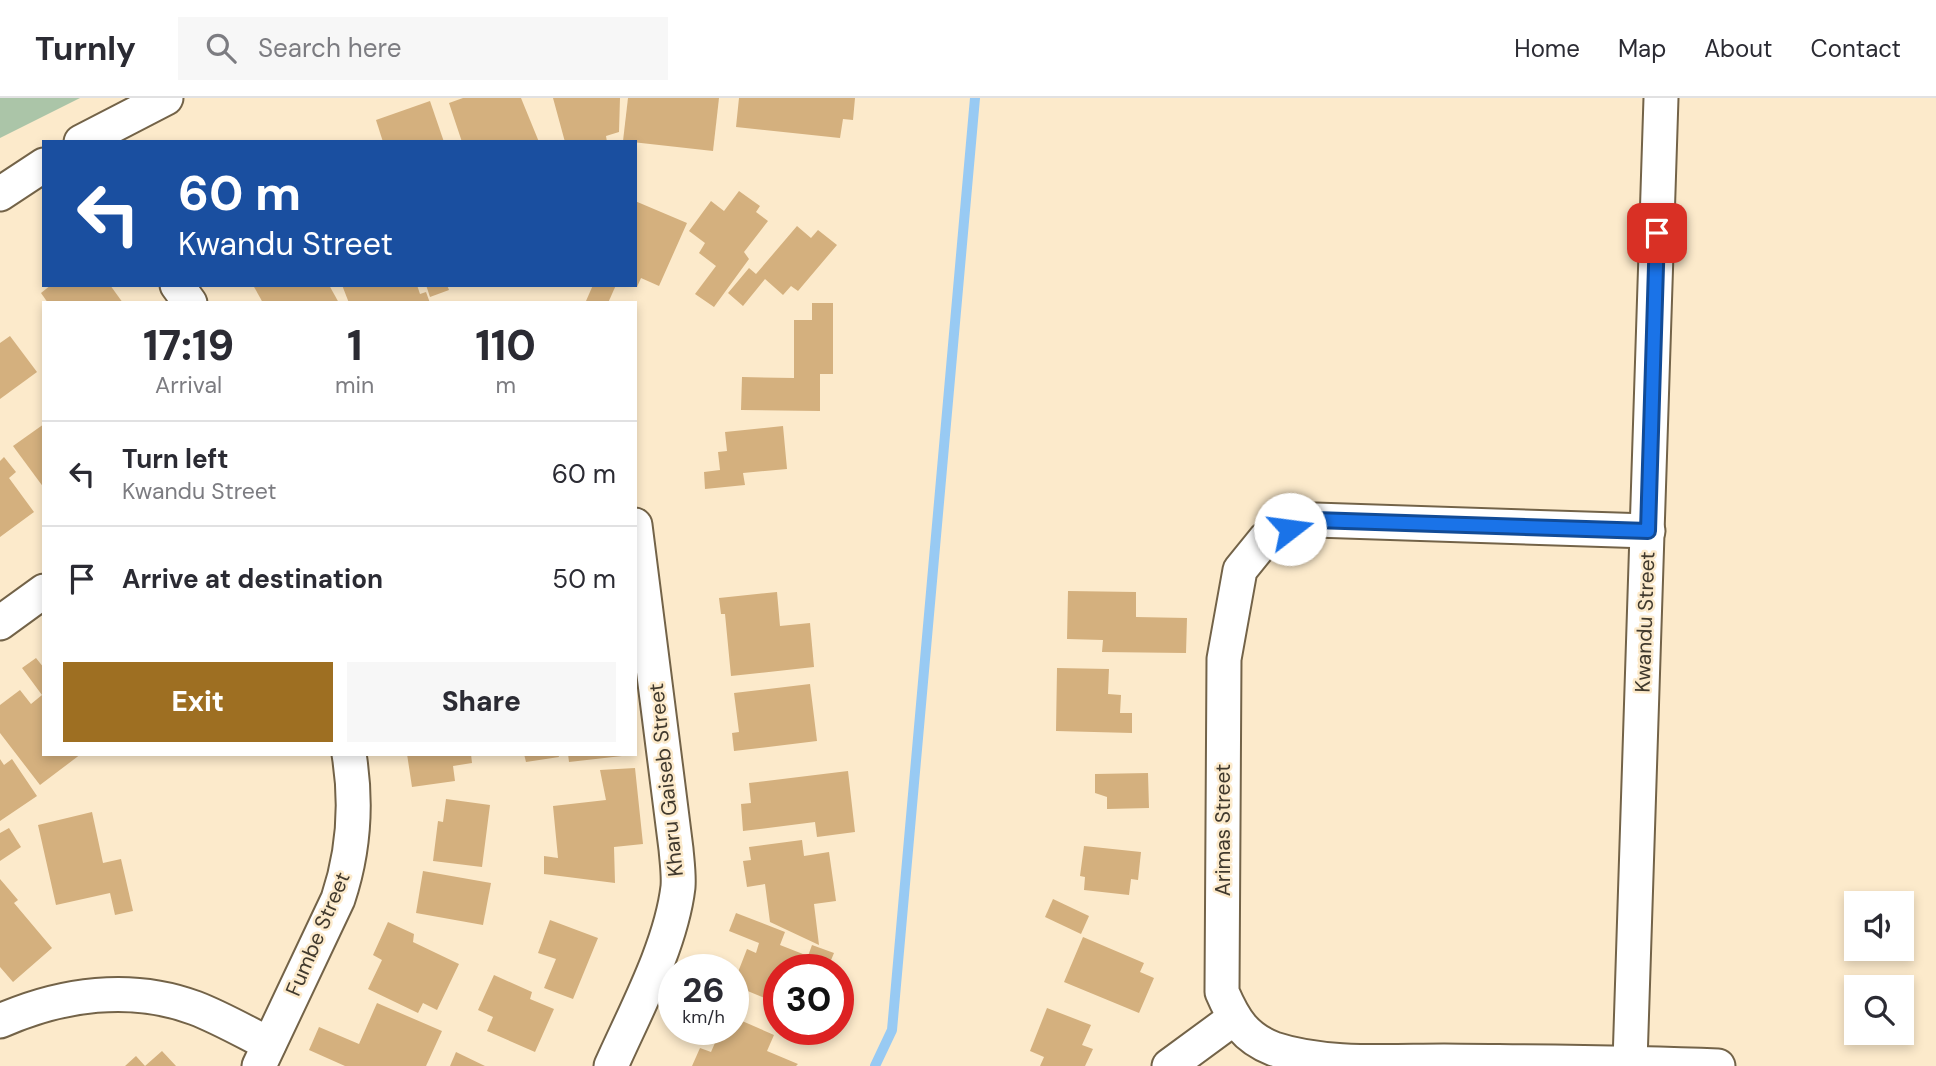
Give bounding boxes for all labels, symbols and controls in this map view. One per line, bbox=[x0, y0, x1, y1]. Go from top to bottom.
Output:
search box bbox=[178, 17, 668, 80]
text: Turnly bbox=[35, 27, 136, 70]
icon: search bbox=[202, 29, 240, 67]
text: Search here bbox=[258, 31, 401, 65]
text: Home bbox=[1514, 33, 1580, 64]
text: Map bbox=[1618, 33, 1666, 64]
text: About bbox=[1704, 33, 1773, 64]
text: Contact bbox=[1811, 33, 1901, 64]
text: 60 m bbox=[178, 161, 301, 225]
icon: left bbox=[63, 168, 154, 259]
pin bbox=[1627, 203, 1687, 263]
icon: arrive bbox=[1638, 214, 1676, 252]
text: Kwandu Street bbox=[178, 223, 393, 265]
text: 17:19 bbox=[143, 318, 234, 373]
text: 1 bbox=[347, 318, 362, 373]
text: 110 bbox=[475, 318, 536, 373]
text: Arrival bbox=[155, 370, 222, 400]
text: min bbox=[335, 370, 374, 400]
text: m bbox=[495, 370, 516, 400]
text: Turn left bbox=[122, 442, 229, 476]
icon: left bbox=[63, 455, 101, 493]
text: 60 m bbox=[552, 457, 616, 491]
text: Kwandu Street bbox=[122, 476, 277, 506]
position arrow bbox=[1253, 492, 1327, 566]
street label: Kwandu Street bbox=[1629, 551, 1661, 693]
icon: arrive bbox=[63, 560, 101, 598]
text: Arrive at destination bbox=[122, 562, 383, 596]
text: 50 m bbox=[552, 562, 616, 596]
button: Exit bbox=[63, 662, 333, 742]
button: Share bbox=[347, 662, 616, 742]
street label: Kharu Gaiseb Street bbox=[642, 682, 690, 878]
street label: Arimas Street bbox=[1209, 764, 1237, 896]
street label: Fumbe Street bbox=[279, 868, 357, 1000]
map controls bbox=[1844, 891, 1914, 1045]
button: sound bbox=[1844, 891, 1914, 961]
speed limit sign: 30 bbox=[763, 954, 854, 1045]
text: 26 bbox=[682, 967, 725, 1013]
button: search bbox=[1844, 975, 1914, 1045]
text: km/h bbox=[682, 1005, 725, 1029]

